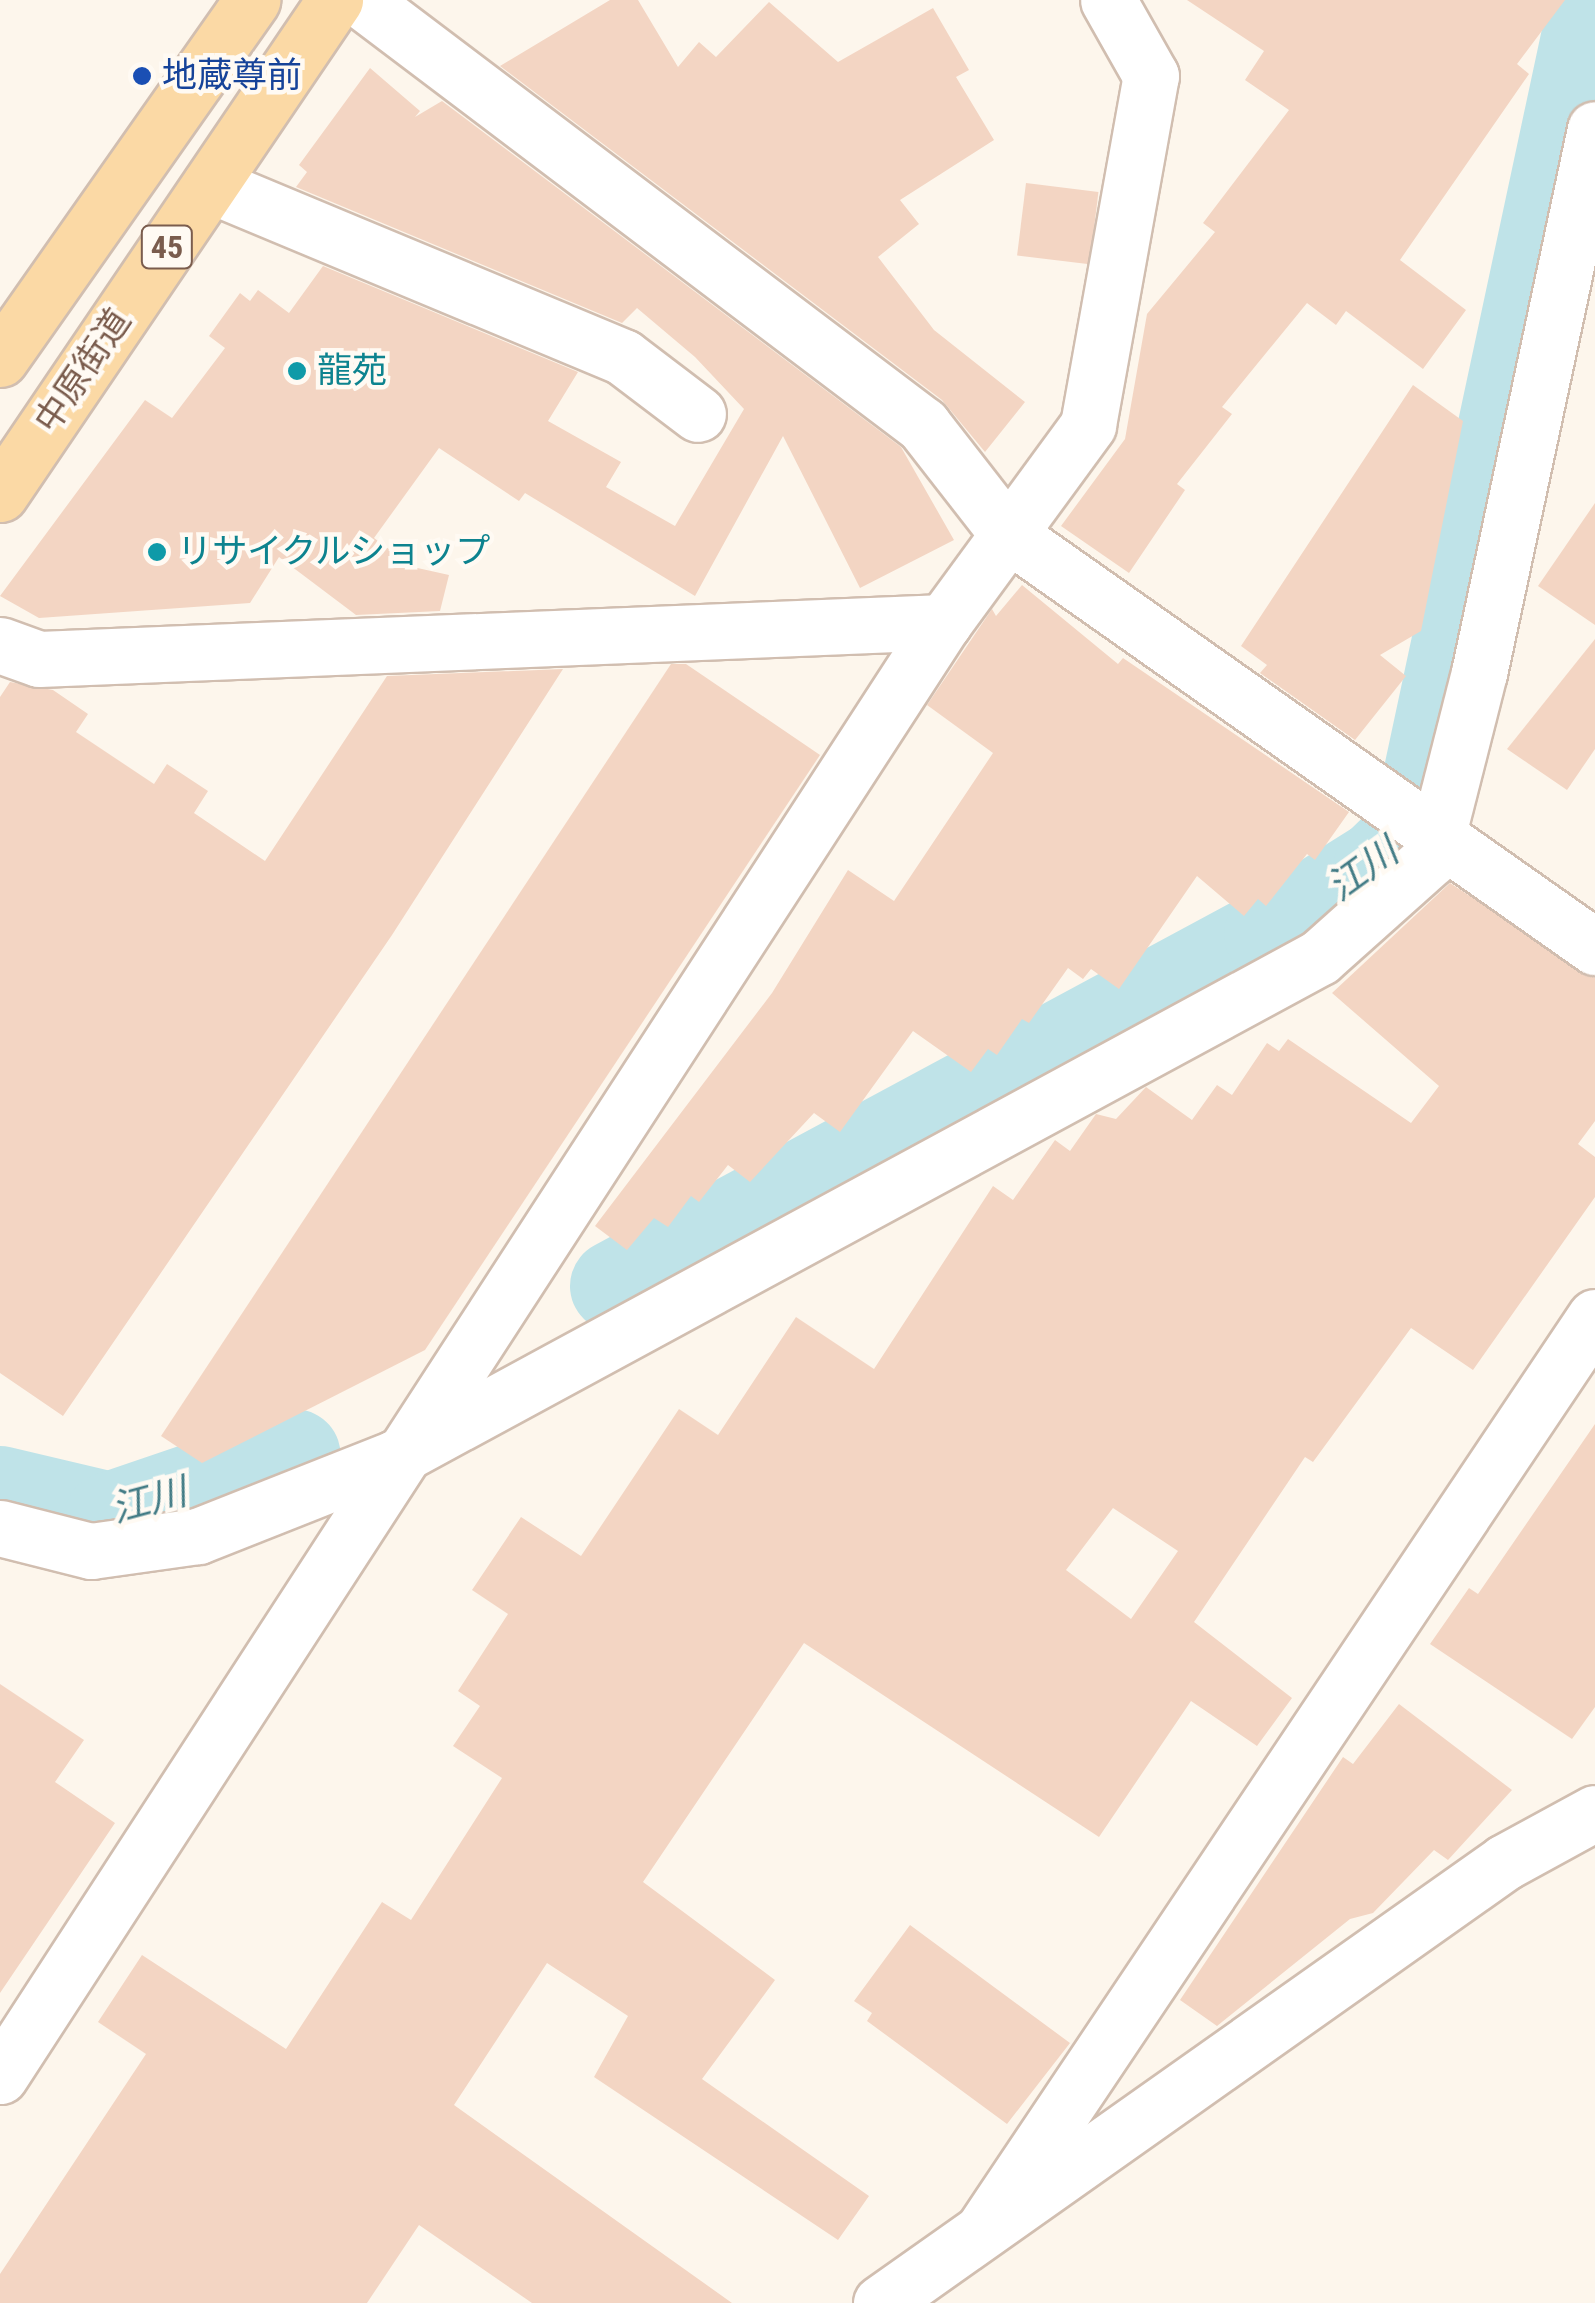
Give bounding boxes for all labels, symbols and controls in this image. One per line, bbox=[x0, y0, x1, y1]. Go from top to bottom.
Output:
place label: 地蔵尊前 bbox=[162, 55, 302, 97]
marker: 地蔵尊前 bbox=[131, 65, 153, 87]
road number: 45 bbox=[140, 220, 194, 274]
street label: 中原街道 bbox=[26, 301, 140, 441]
place label: 龍苑 bbox=[317, 350, 387, 392]
marker: 龍苑 bbox=[286, 360, 308, 382]
place label: リサイクルショップ bbox=[177, 531, 492, 573]
marker: リサイクルショップ bbox=[146, 541, 168, 563]
water label: 江川 bbox=[1319, 829, 1407, 911]
water label: 江川 bbox=[106, 1469, 192, 1533]

